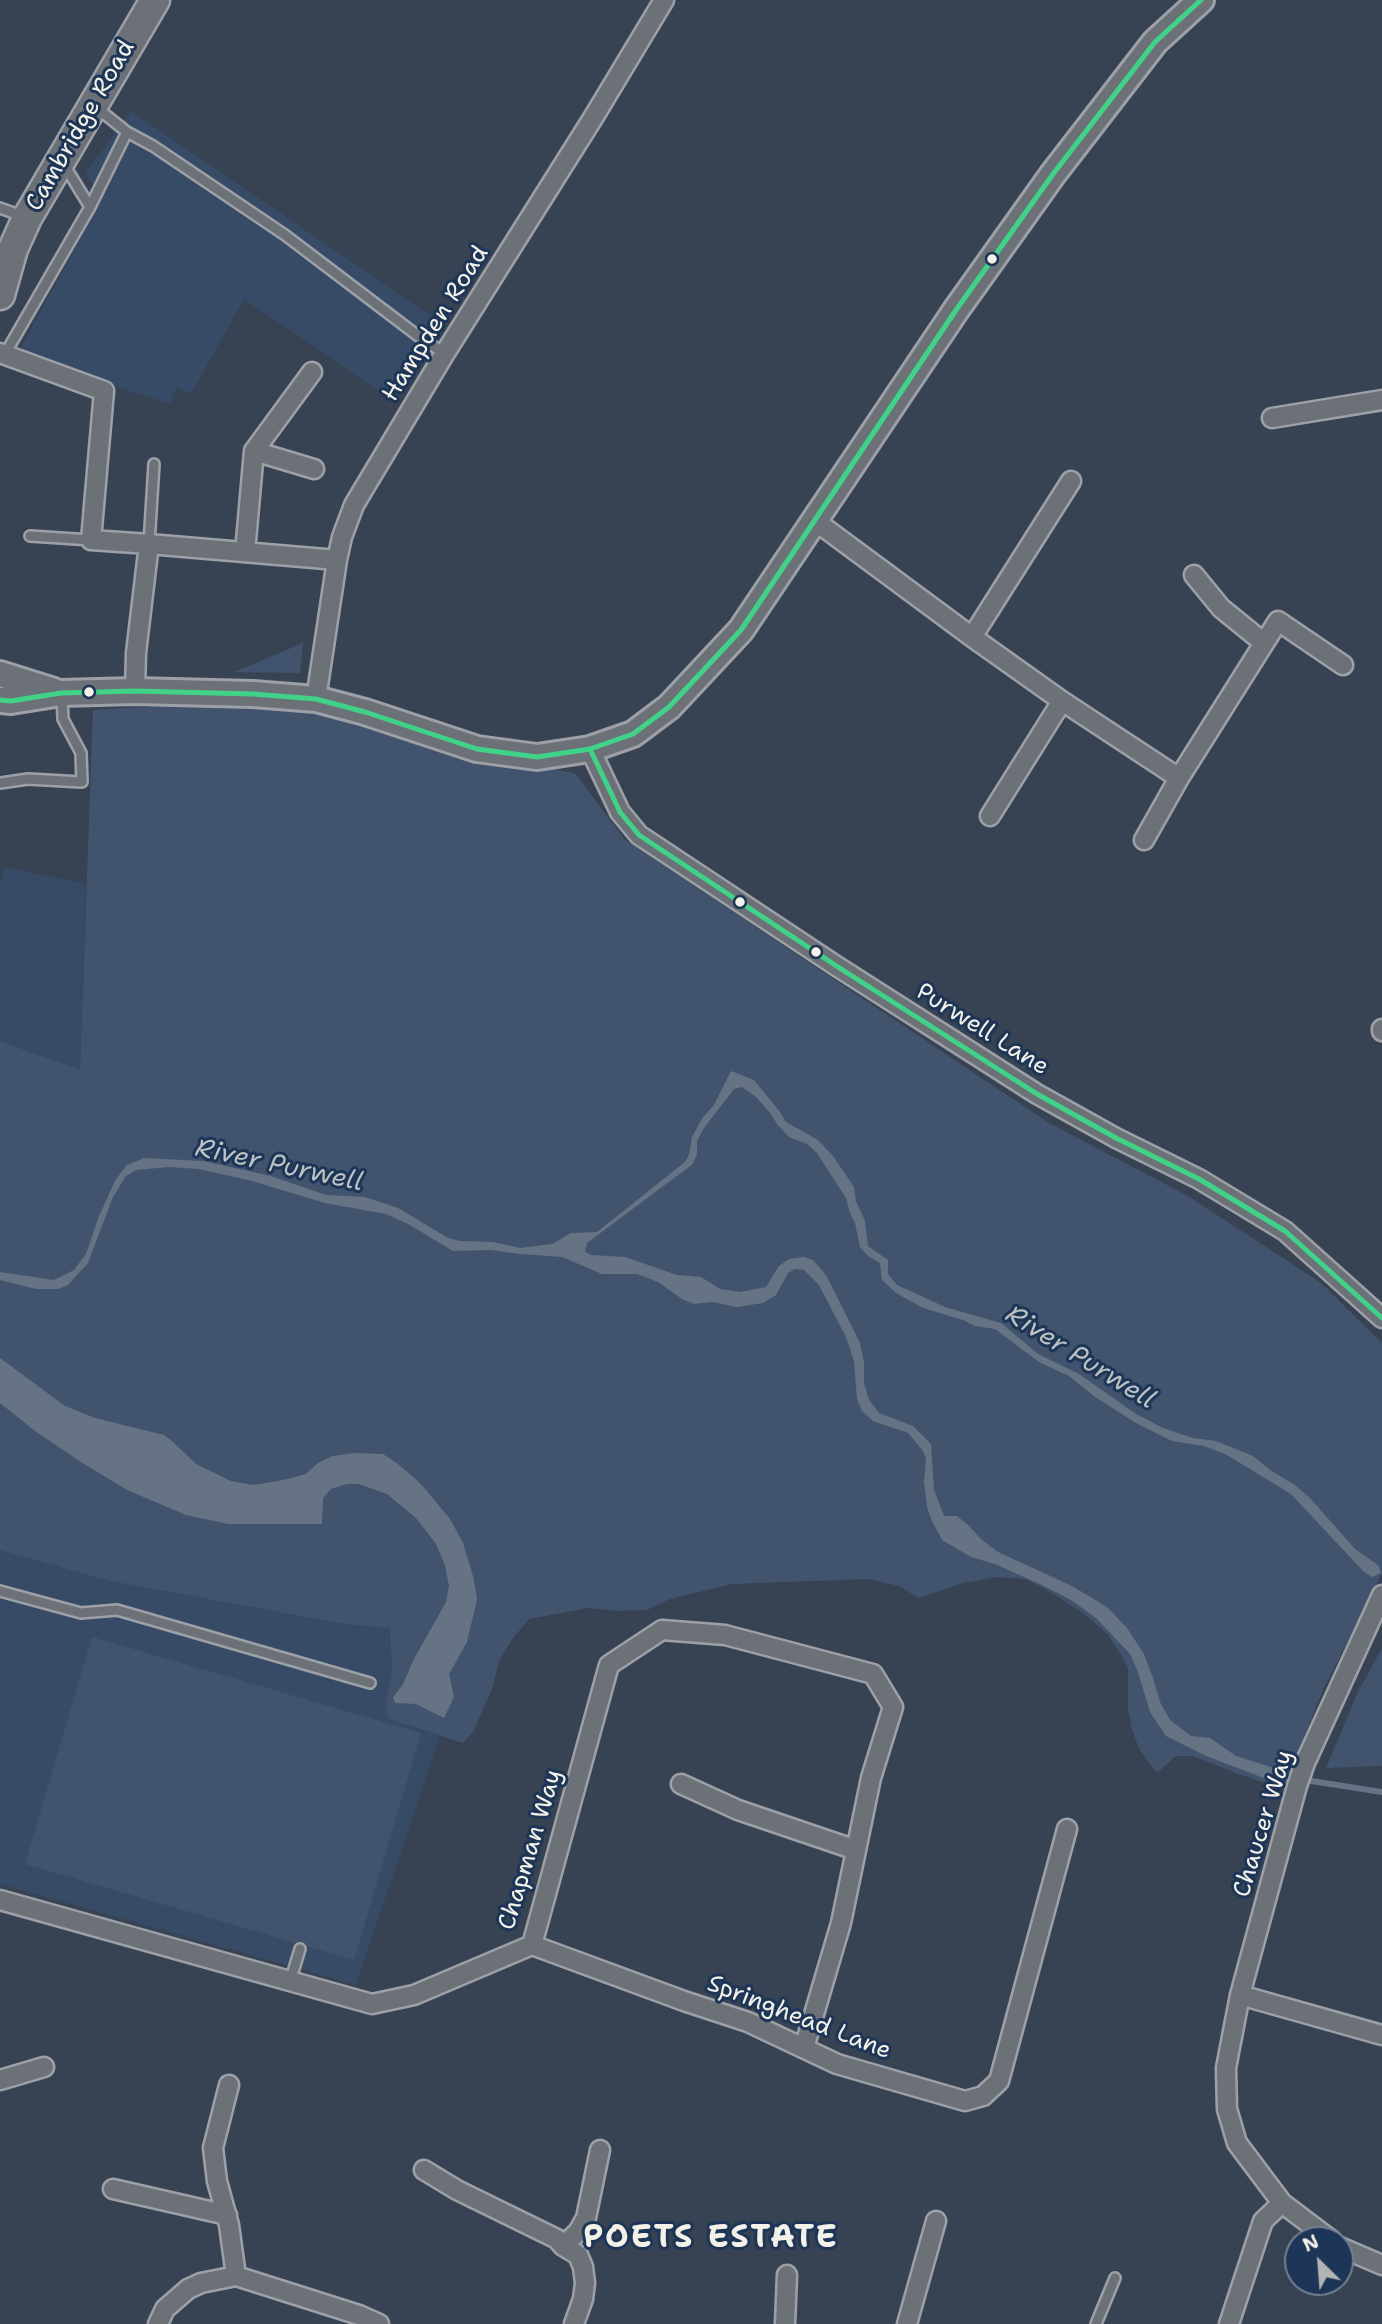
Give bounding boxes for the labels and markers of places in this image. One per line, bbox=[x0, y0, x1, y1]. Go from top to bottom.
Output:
unlabelled marker bbox=[985, 252, 999, 266]
unlabelled marker bbox=[82, 685, 96, 699]
unlabelled marker bbox=[733, 895, 747, 909]
unlabelled marker bbox=[809, 945, 823, 959]

